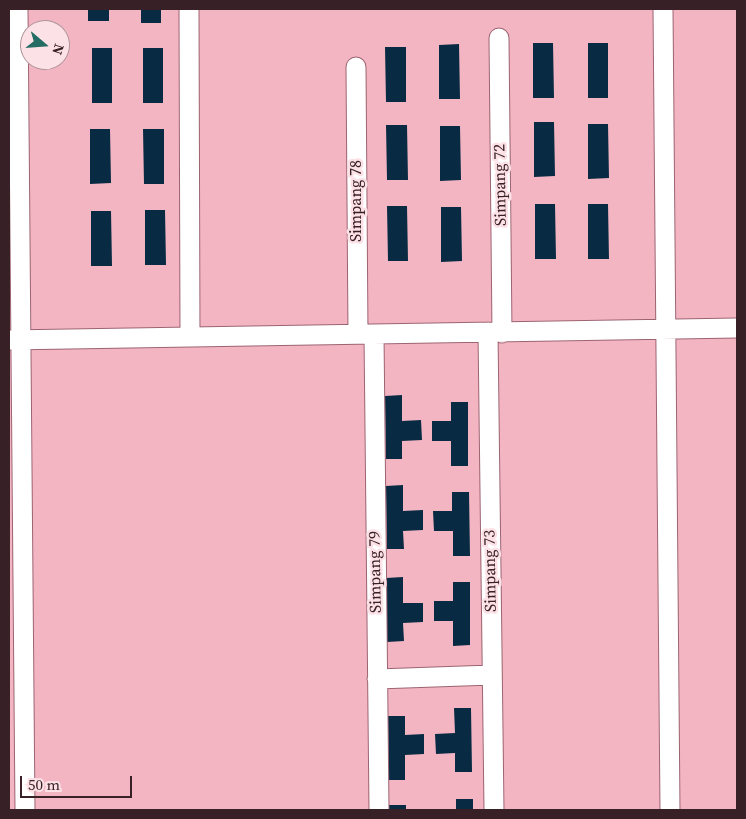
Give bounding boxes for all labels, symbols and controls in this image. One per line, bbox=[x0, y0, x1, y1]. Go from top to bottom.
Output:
north arrow bbox=[20, 20, 70, 70]
text: N bbox=[47, 41, 69, 57]
street label: Simpang 72 bbox=[491, 144, 511, 226]
street label: Simpang 78 bbox=[347, 160, 367, 242]
street label: Simpang 73 bbox=[481, 530, 501, 612]
street label: Simpang 79 bbox=[366, 531, 386, 613]
scale bar bbox=[22, 766, 135, 798]
text: 50 m bbox=[28, 774, 60, 795]

